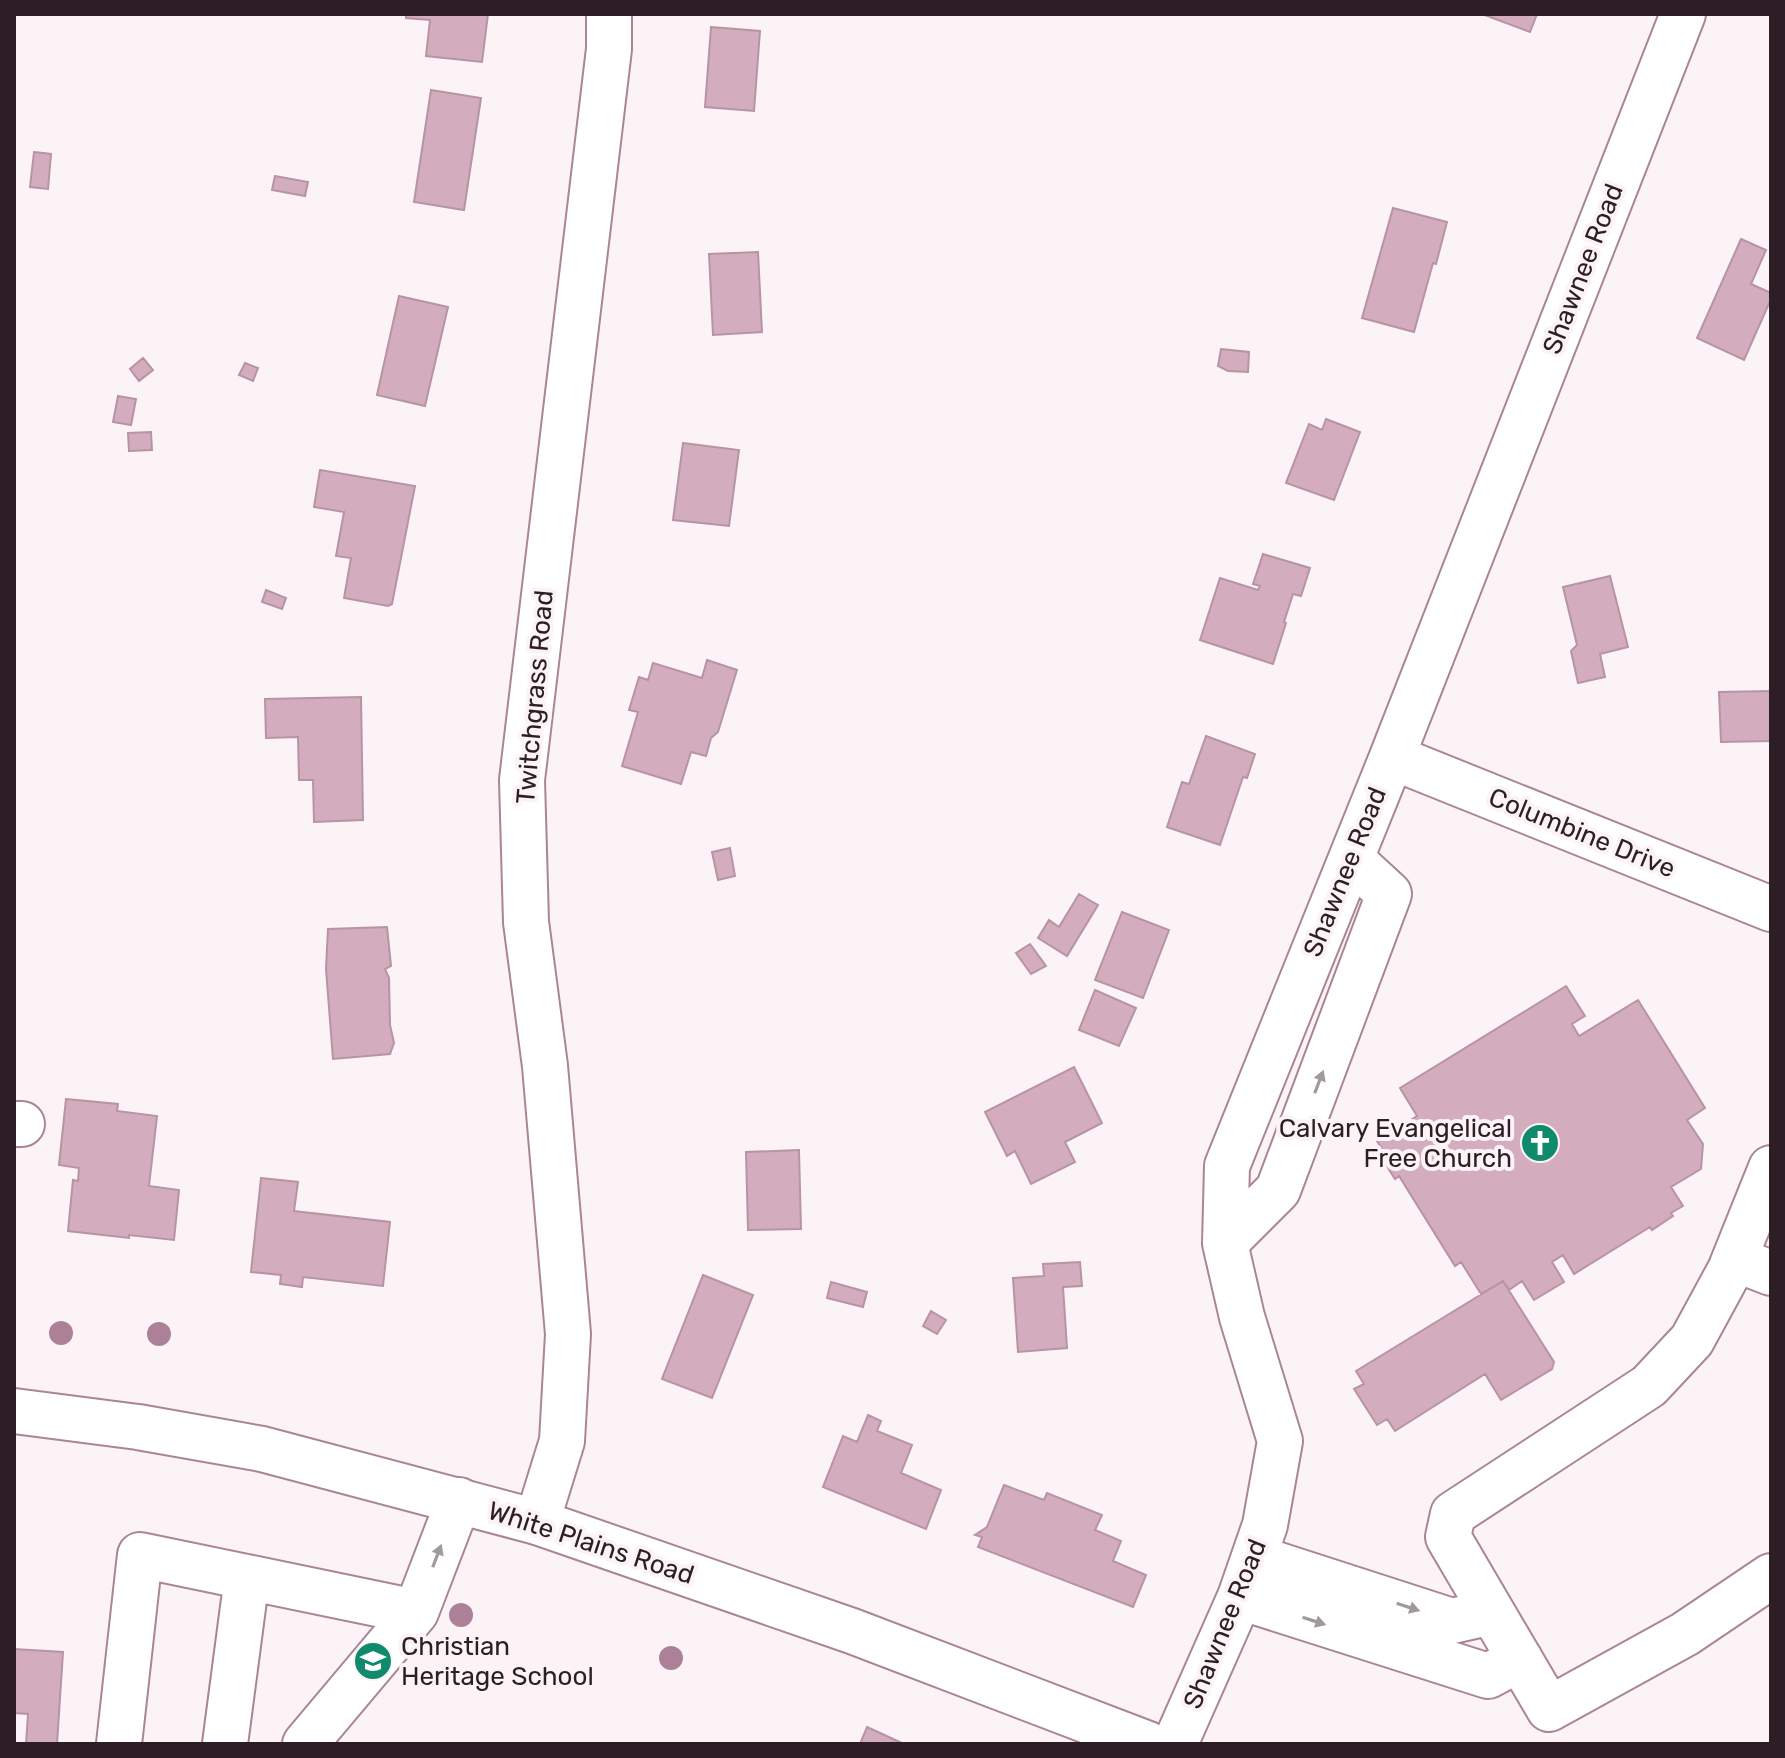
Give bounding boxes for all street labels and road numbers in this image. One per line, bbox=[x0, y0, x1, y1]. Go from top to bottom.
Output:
street label: Shawnee Road bbox=[1536, 179, 1630, 359]
street label: Twitchgrass Road bbox=[510, 589, 560, 805]
street label: Columbine Drive bbox=[1484, 781, 1680, 885]
street label: Shawnee Road bbox=[1297, 783, 1393, 961]
street label: White Plains Road bbox=[484, 1495, 698, 1591]
street label: Shawnee Road bbox=[1177, 1535, 1273, 1713]

